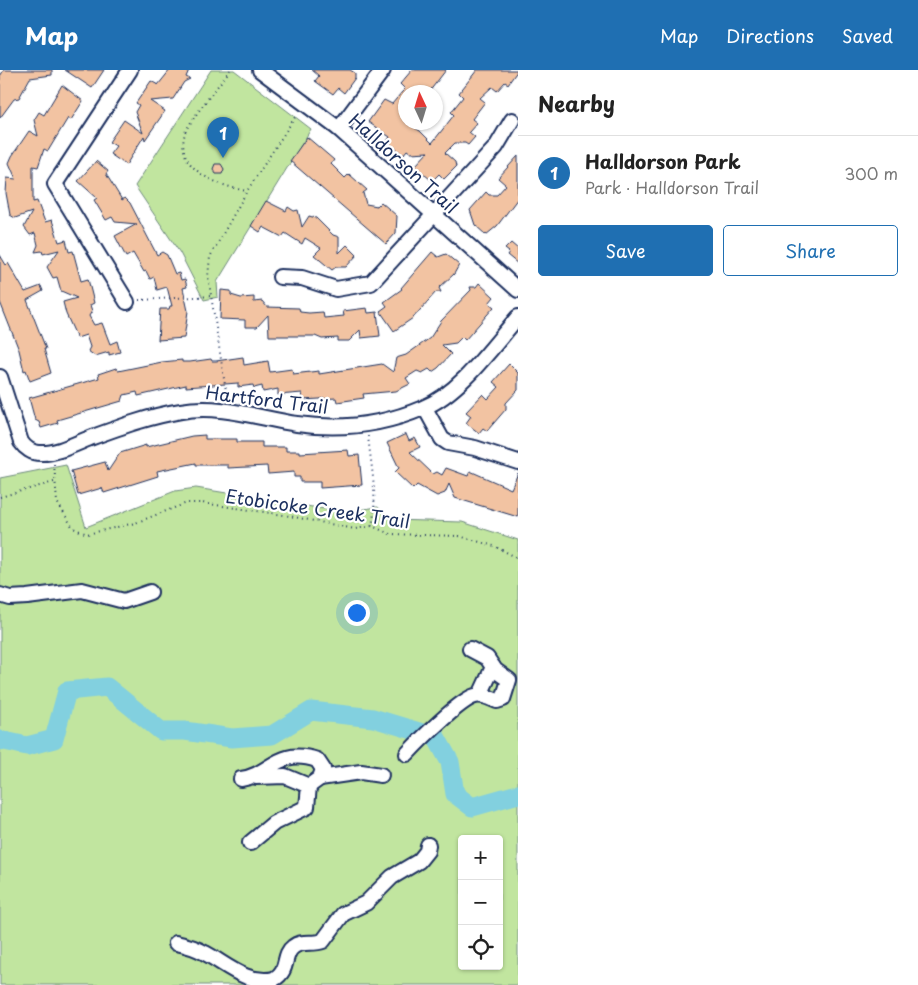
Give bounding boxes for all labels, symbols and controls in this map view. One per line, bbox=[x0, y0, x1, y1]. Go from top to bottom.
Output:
text: Map bbox=[25, 17, 78, 53]
text: Map bbox=[660, 22, 698, 49]
text: Directions bbox=[726, 22, 814, 49]
text: Saved bbox=[842, 22, 893, 49]
north arrow bbox=[398, 85, 443, 130]
text: Nearby bbox=[538, 87, 615, 119]
street label: Halldorson Trail bbox=[343, 106, 465, 220]
pin: 1 bbox=[207, 117, 239, 158]
text: Halldorson Park bbox=[585, 147, 741, 175]
text: 1 bbox=[550, 161, 558, 185]
text: 300 m bbox=[844, 161, 898, 185]
text: Park · Halldorson Trail bbox=[585, 175, 759, 199]
button: Save bbox=[538, 225, 713, 276]
button: Share bbox=[723, 225, 898, 276]
street label: Hartford Trail bbox=[204, 378, 330, 420]
street label: Etobicoke Creek Trail bbox=[224, 482, 412, 534]
your location bbox=[344, 600, 370, 626]
map controls bbox=[458, 835, 503, 970]
button: + bbox=[458, 835, 503, 880]
button: − bbox=[458, 880, 503, 925]
button: locate bbox=[458, 925, 503, 970]

